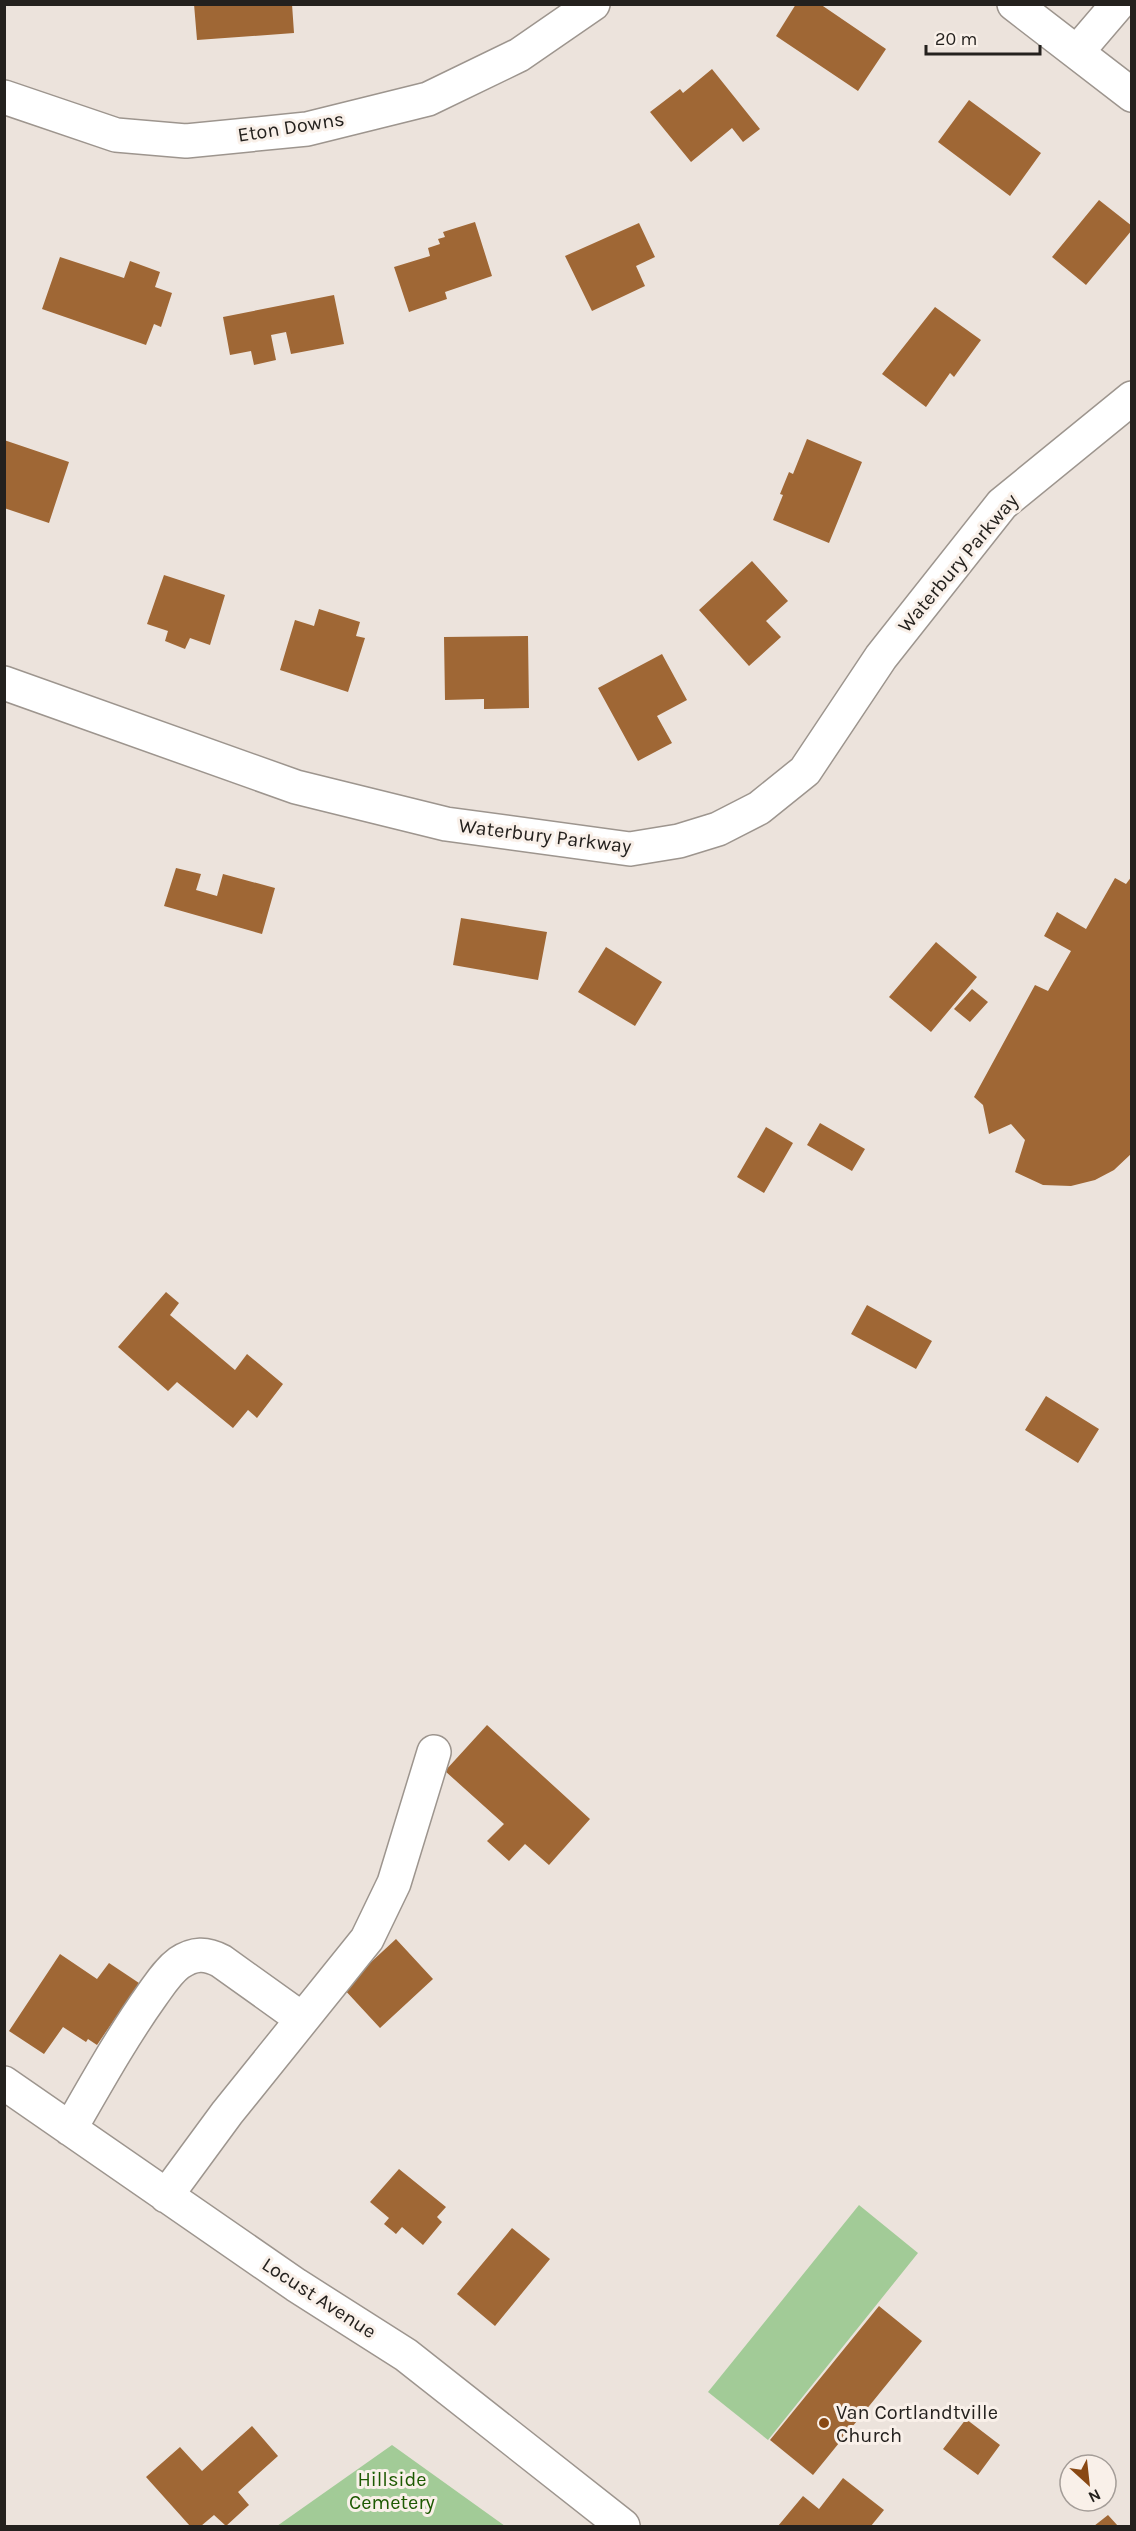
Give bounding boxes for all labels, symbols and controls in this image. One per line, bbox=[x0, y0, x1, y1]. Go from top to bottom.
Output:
scale bar bbox=[926, 18, 1040, 56]
text: 20 m bbox=[935, 28, 977, 50]
street label: Eton Downs bbox=[236, 107, 346, 147]
street label: Waterbury Parkway bbox=[893, 489, 1023, 637]
street label: Waterbury Parkway bbox=[457, 814, 633, 858]
street label: Locust Avenue bbox=[258, 2253, 380, 2343]
place label: Van Cortlandtville Church bbox=[836, 2401, 998, 2447]
marker: Van Cortlandtville Church bbox=[817, 2416, 831, 2430]
north arrow bbox=[1058, 2453, 1118, 2513]
park label: Hillside Cemetery bbox=[349, 2468, 435, 2514]
text: N bbox=[1085, 2485, 1104, 2507]

